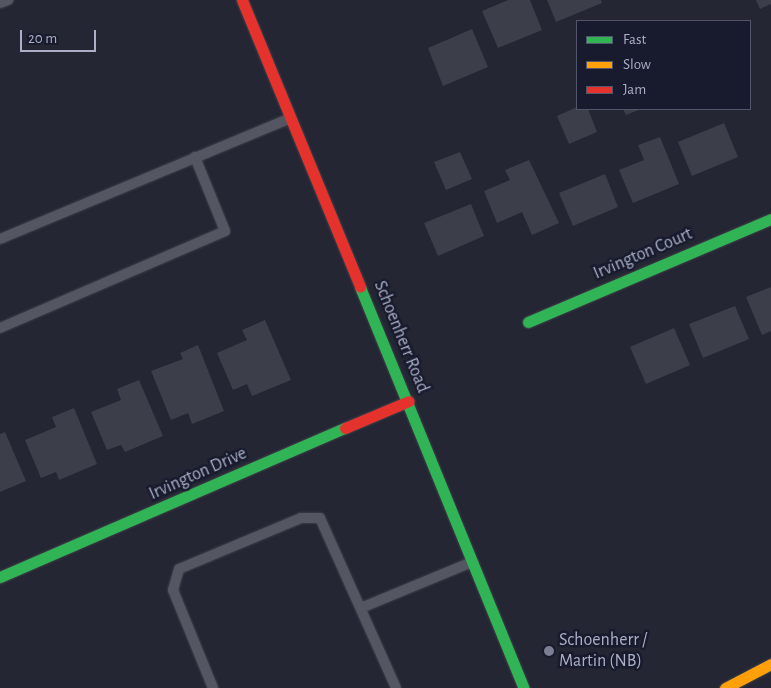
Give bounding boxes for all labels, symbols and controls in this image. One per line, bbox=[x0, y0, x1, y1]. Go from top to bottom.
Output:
scale bar bbox=[22, 20, 99, 52]
legend bbox=[576, 20, 751, 110]
text: 20 m bbox=[28, 31, 57, 46]
text: Fast bbox=[623, 32, 646, 47]
text: Slow bbox=[623, 57, 651, 72]
text: Jam bbox=[623, 82, 646, 97]
street label: Irvington Court bbox=[590, 223, 696, 285]
street label: Schoenherr Road bbox=[369, 278, 433, 396]
street label: Irvington Drive bbox=[146, 443, 250, 505]
place label: Schoenherr / Martin (NB) bbox=[559, 630, 647, 672]
marker: Schoenherr / Martin (NB) bbox=[543, 645, 555, 657]

